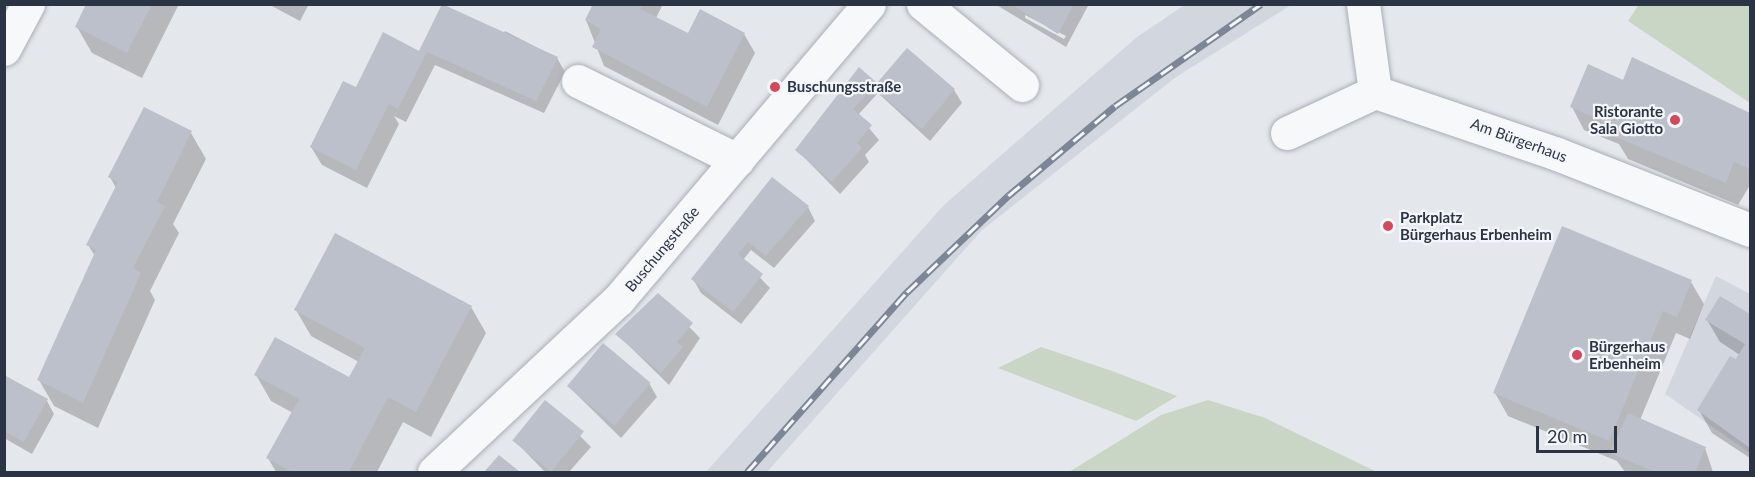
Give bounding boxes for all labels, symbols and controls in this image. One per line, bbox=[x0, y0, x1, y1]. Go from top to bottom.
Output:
place label: Buschungsstraße bbox=[787, 78, 901, 96]
marker: Buschungsstraße bbox=[768, 80, 782, 94]
place label: Ristorante Sala Giotto bbox=[1590, 102, 1663, 137]
marker: Ristorante Sala Giotto bbox=[1668, 113, 1682, 127]
street label: Am Bürgerhaus bbox=[1468, 114, 1570, 166]
street label: Buschungstraße bbox=[621, 203, 703, 295]
place label: Parkplatz Bürgerhaus Erbenheim bbox=[1400, 208, 1552, 243]
marker: Parkplatz Bürgerhaus Erbenheim bbox=[1381, 219, 1395, 233]
place label: Bürgerhaus Erbenheim bbox=[1589, 337, 1665, 372]
marker: Bürgerhaus Erbenheim bbox=[1570, 348, 1584, 362]
scale bar bbox=[1539, 414, 1620, 452]
text: 20 m bbox=[1547, 425, 1587, 447]

